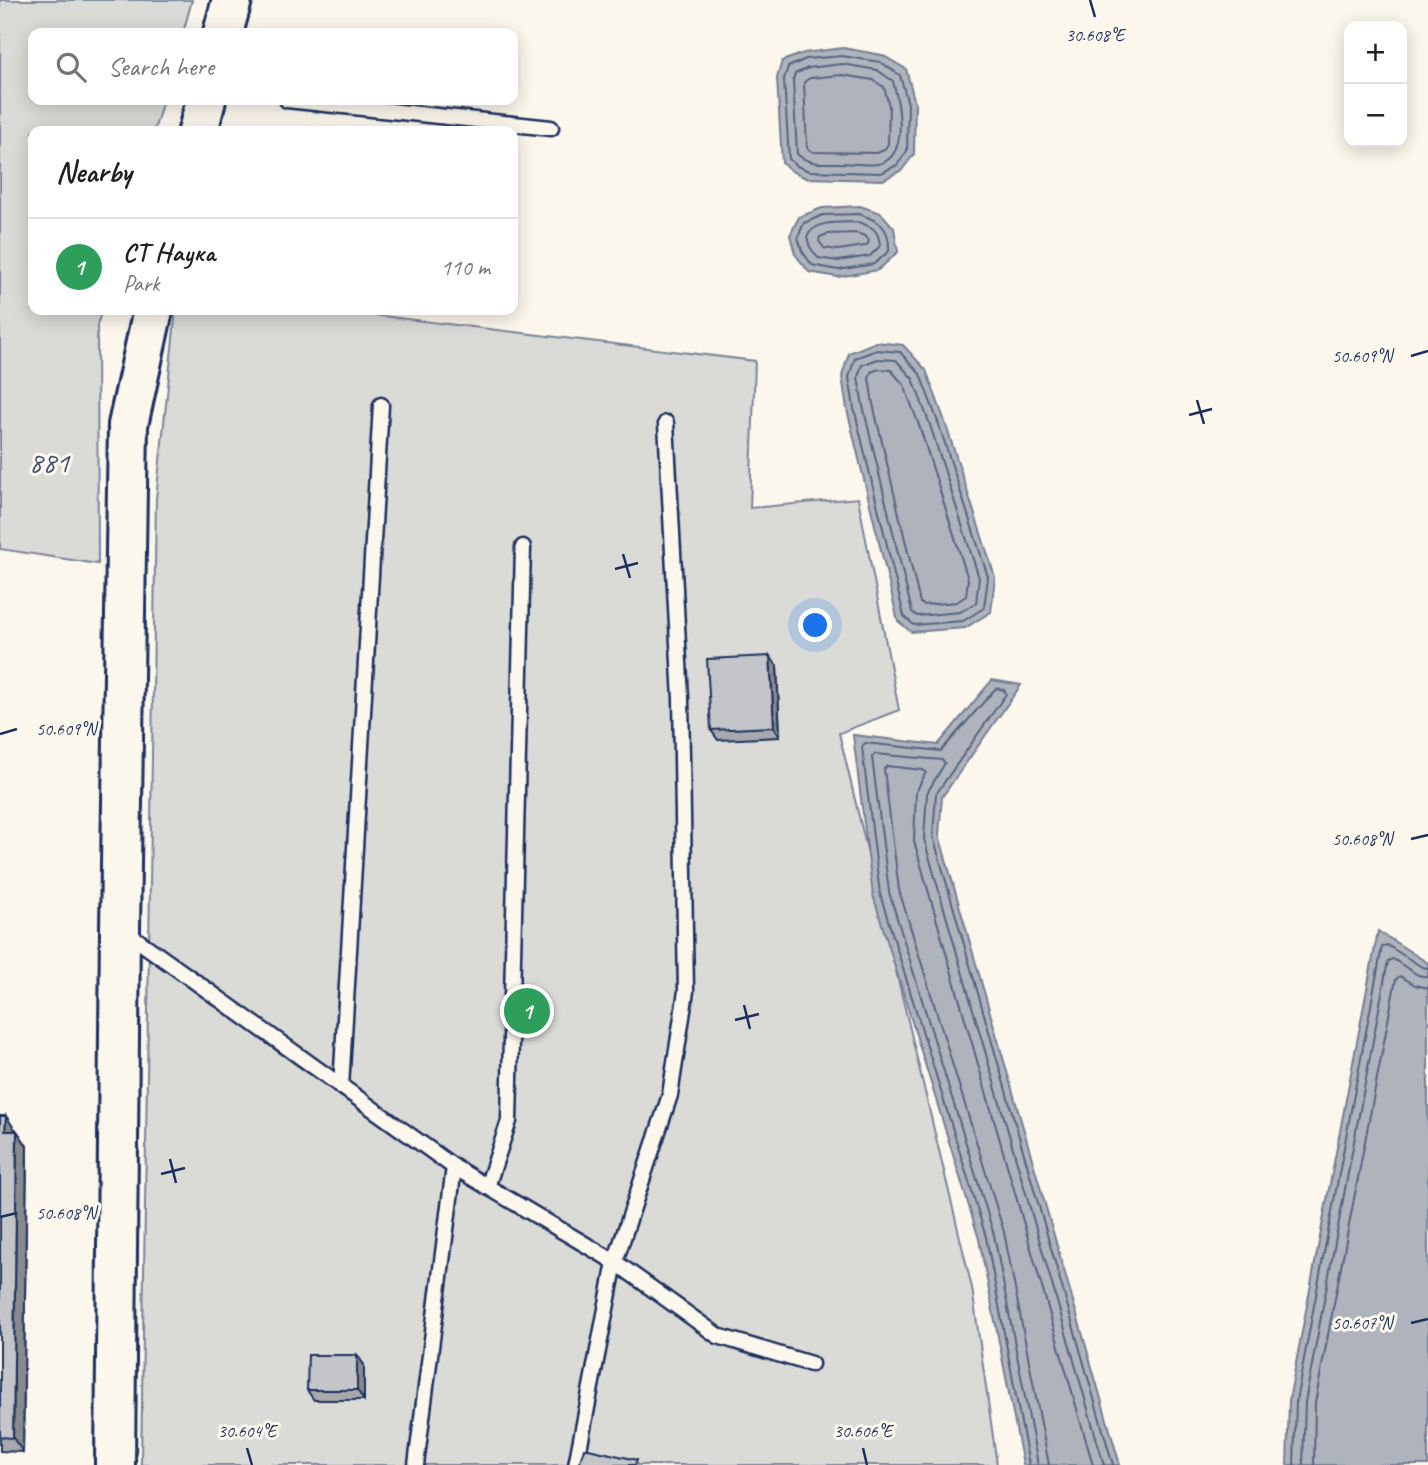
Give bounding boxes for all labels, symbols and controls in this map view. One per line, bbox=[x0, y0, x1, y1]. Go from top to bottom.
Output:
map controls bbox=[1344, 21, 1407, 147]
button: + bbox=[1344, 21, 1407, 84]
text: 30.608°E bbox=[1066, 24, 1127, 46]
search box bbox=[28, 28, 518, 105]
icon: search bbox=[52, 48, 90, 86]
text: Search here bbox=[108, 50, 214, 83]
button: − bbox=[1344, 84, 1407, 147]
text: Nearby bbox=[56, 153, 132, 191]
text: СТ Наука bbox=[123, 236, 215, 269]
text: 1 bbox=[74, 253, 84, 282]
text: 110 m bbox=[441, 253, 490, 282]
text: Park bbox=[123, 269, 159, 298]
text: 50.609°N bbox=[1332, 345, 1395, 367]
park label: 881 bbox=[29, 443, 71, 481]
your location bbox=[798, 608, 832, 642]
text: 50.609°N bbox=[36, 718, 99, 740]
text: 50.608°N bbox=[1332, 828, 1395, 850]
pin: 1 bbox=[504, 985, 550, 1037]
text: 50.608°N bbox=[36, 1202, 99, 1224]
text: 50.607°N bbox=[1332, 1312, 1395, 1334]
text: 30.604°E bbox=[218, 1420, 279, 1442]
text: 30.606°E bbox=[834, 1420, 895, 1442]

